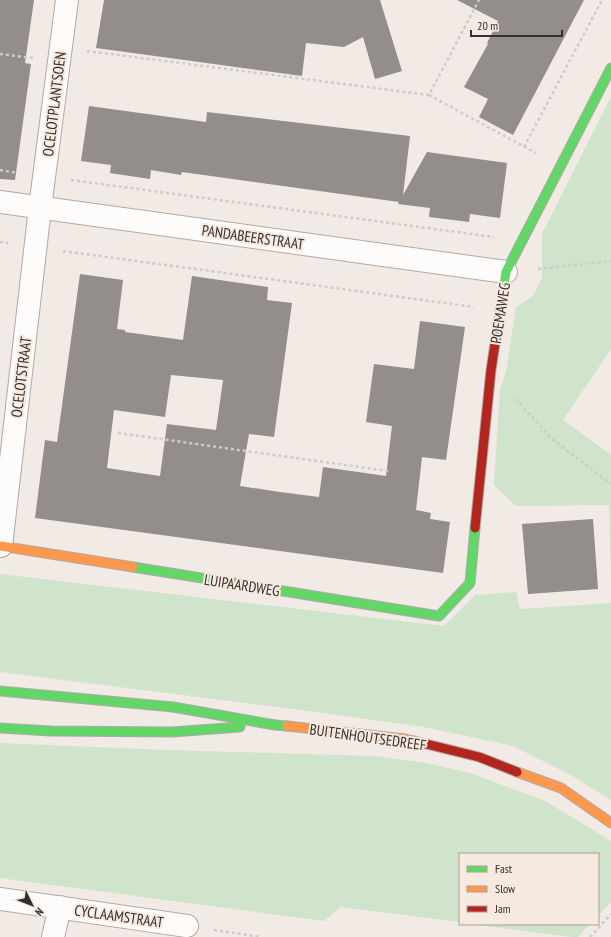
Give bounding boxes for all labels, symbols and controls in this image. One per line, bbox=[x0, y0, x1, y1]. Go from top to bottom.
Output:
scale bar bbox=[471, 12, 562, 38]
text: 20 m bbox=[477, 18, 498, 33]
street label: OCELOTPLANTSOEN bbox=[38, 51, 70, 157]
street label: PANDABEERSTRAAT bbox=[201, 220, 306, 254]
street label: POEMAWEG bbox=[486, 281, 514, 345]
street label: OCELOTSTRAAT bbox=[7, 335, 35, 419]
street label: LUIPAARDWEG bbox=[203, 570, 281, 600]
street label: BUITENHOUTSEDREEF bbox=[309, 719, 427, 755]
legend bbox=[459, 853, 599, 925]
text: Fast bbox=[495, 861, 513, 876]
text: Slow bbox=[495, 881, 516, 896]
north arrow bbox=[12, 885, 52, 925]
street label: CYCLAAMSTRAAT bbox=[73, 900, 165, 932]
text: Jam bbox=[494, 901, 511, 916]
text: N bbox=[32, 905, 46, 919]

